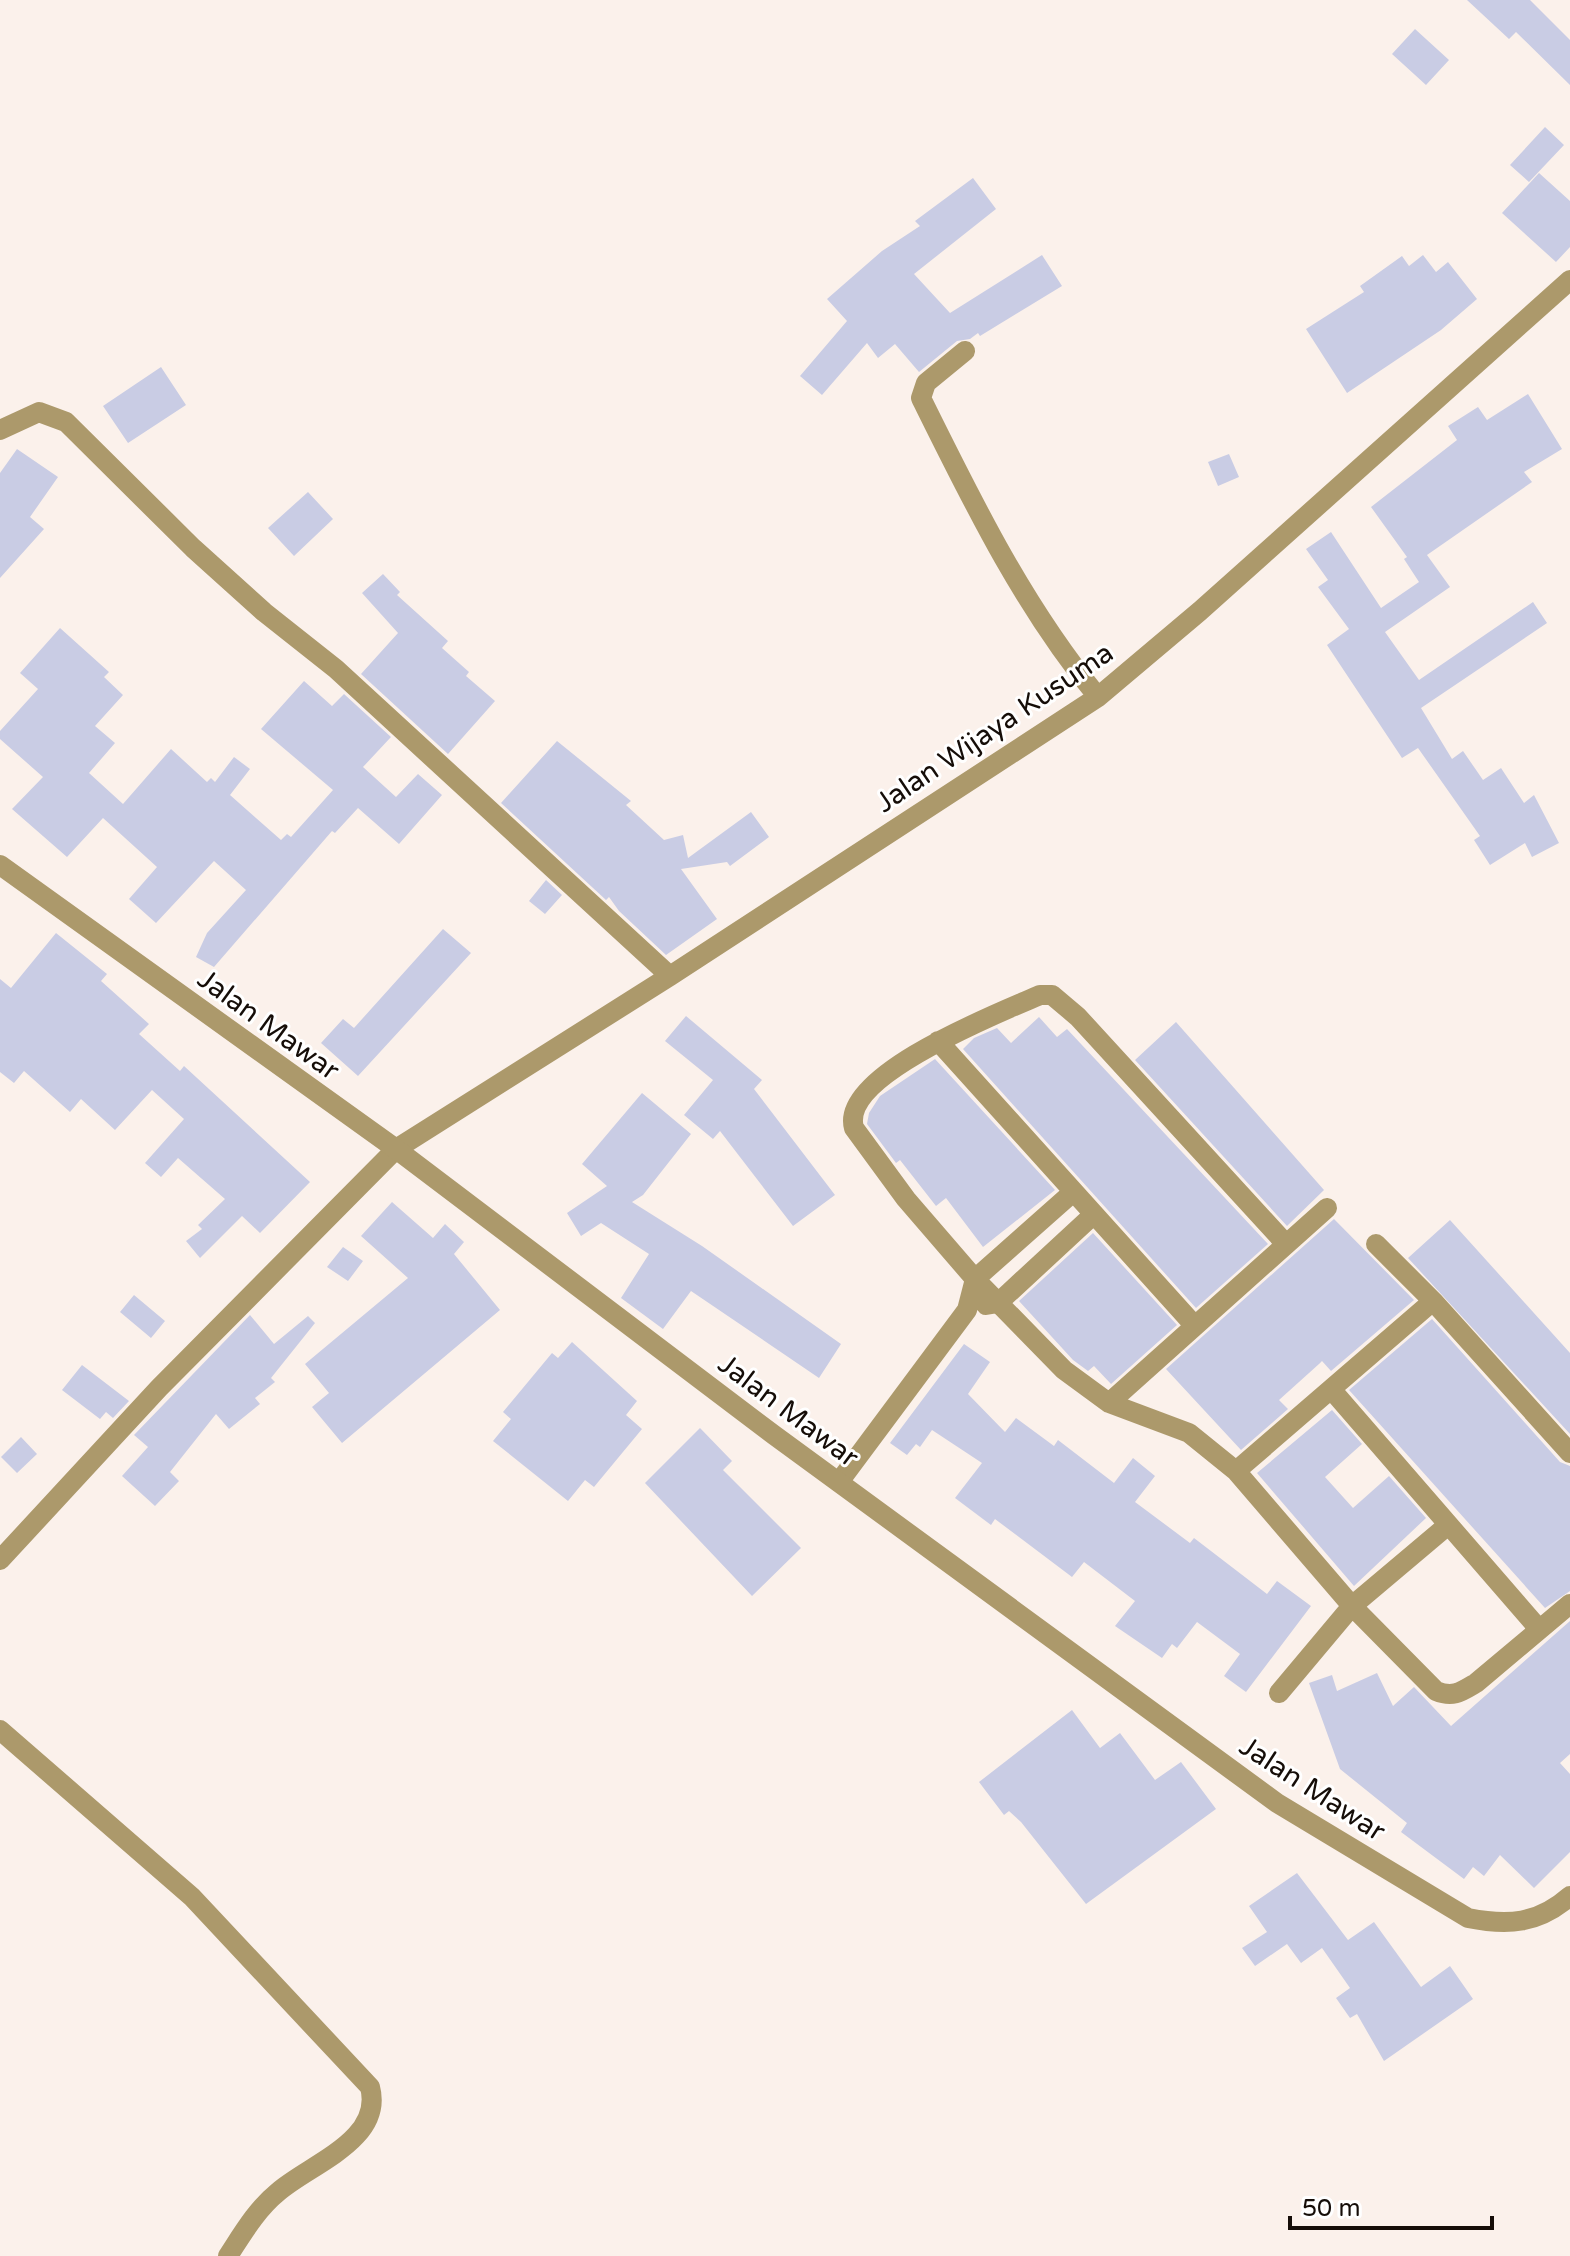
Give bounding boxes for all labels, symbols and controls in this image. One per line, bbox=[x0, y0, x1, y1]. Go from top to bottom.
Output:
street label: Jalan Wijaya Kusuma bbox=[869, 636, 1120, 820]
street label: Jalan Mawar bbox=[191, 962, 346, 1088]
street label: Jalan Mawar bbox=[712, 1347, 865, 1475]
street label: Jalan Mawar bbox=[1233, 1729, 1392, 1849]
scale bar bbox=[1290, 2180, 1492, 2230]
text: 50 m bbox=[1302, 2194, 1360, 2223]

